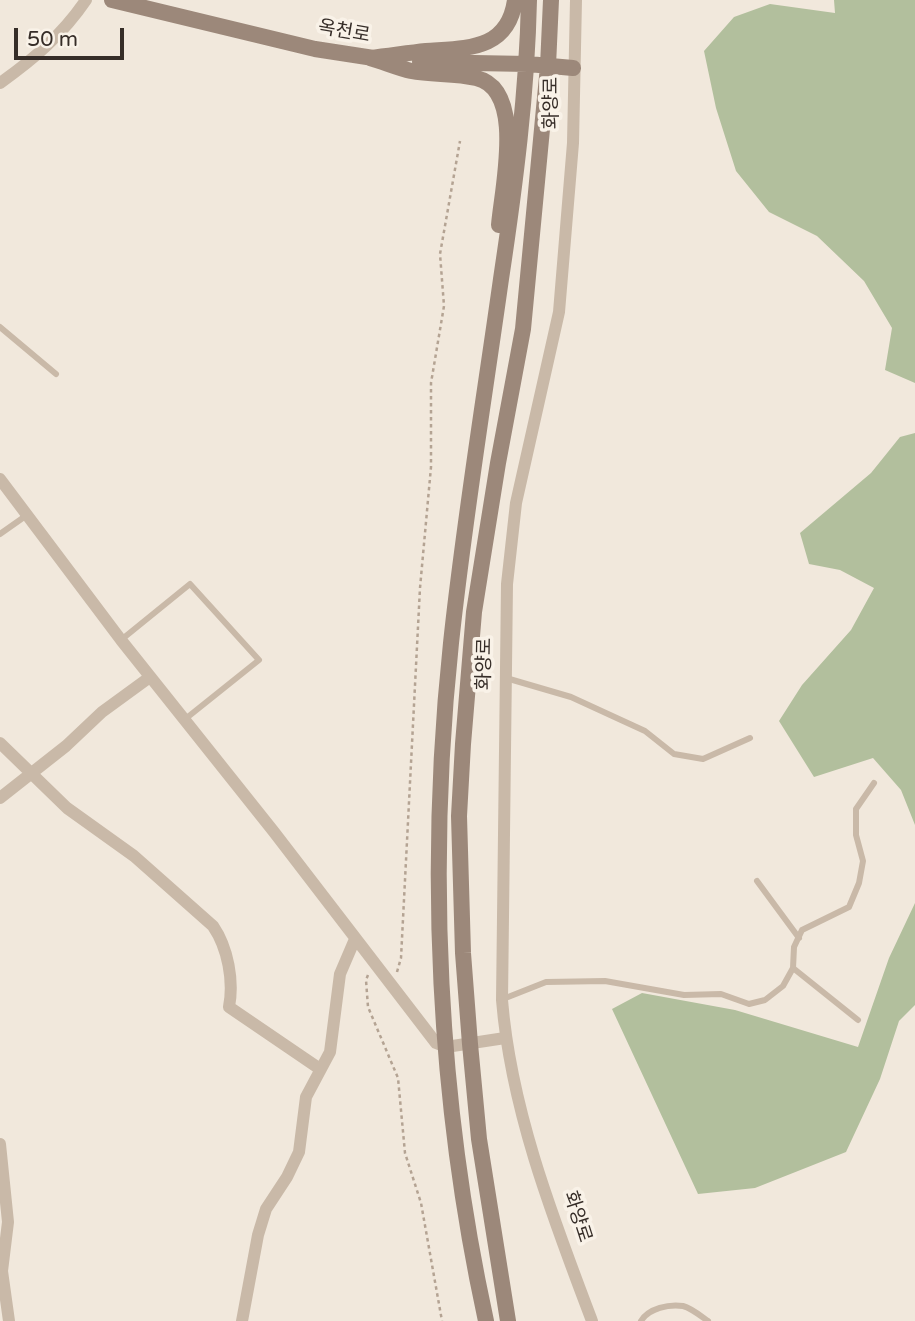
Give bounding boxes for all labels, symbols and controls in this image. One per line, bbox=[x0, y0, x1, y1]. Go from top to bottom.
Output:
scale bar bbox=[18, 14, 128, 58]
street label: 옥천로 bbox=[316, 16, 372, 48]
text: 50 m bbox=[27, 27, 78, 52]
street label: 화양로 bbox=[541, 77, 563, 129]
street label: 화양로 bbox=[473, 638, 497, 690]
street label: 화양로 bbox=[558, 1189, 596, 1245]

